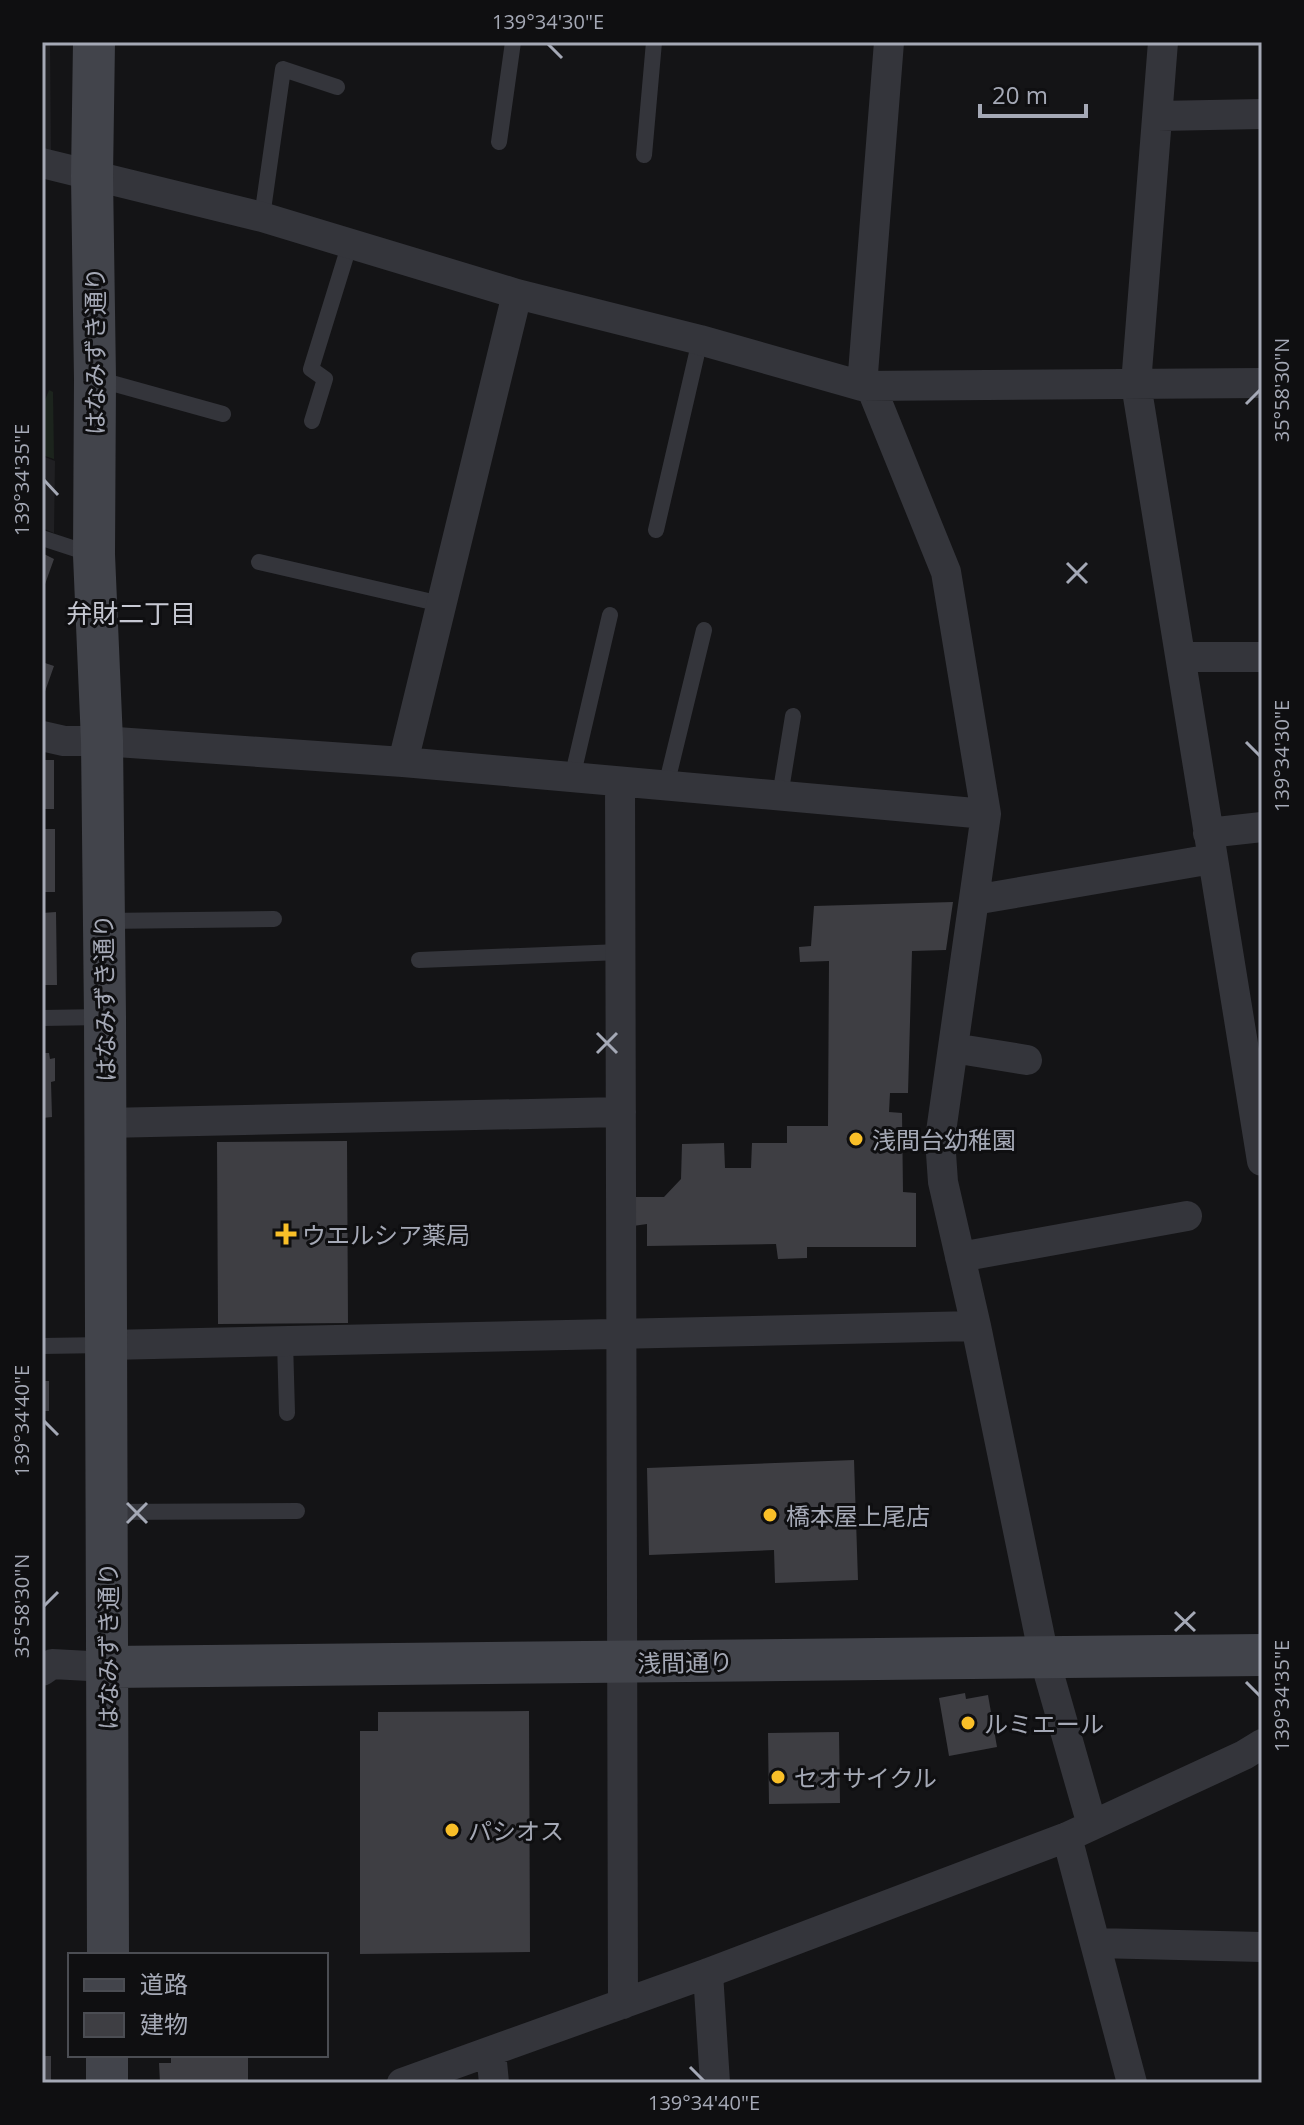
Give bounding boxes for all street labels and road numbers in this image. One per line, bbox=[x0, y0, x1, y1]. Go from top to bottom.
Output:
street label: はなみずき通り bbox=[78, 267, 111, 435]
street label: はなみずき通り bbox=[86, 914, 122, 1082]
street label: はなみずき通り bbox=[91, 1562, 124, 1730]
street label: 浅間通り bbox=[637, 1645, 733, 1679]

